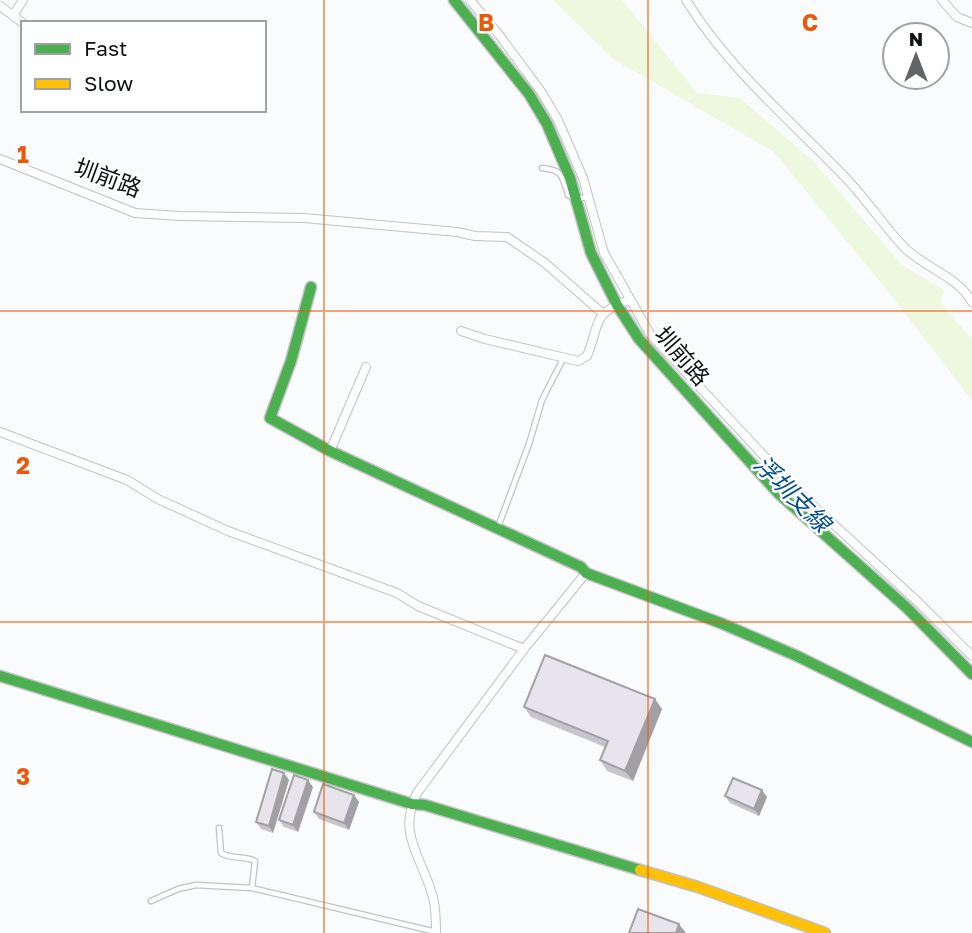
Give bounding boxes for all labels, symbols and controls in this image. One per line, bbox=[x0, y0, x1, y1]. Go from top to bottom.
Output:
text: B bbox=[478, 8, 494, 36]
text: C bbox=[802, 8, 818, 36]
legend bbox=[21, 21, 266, 112]
north arrow bbox=[881, 21, 951, 91]
text: N bbox=[909, 27, 923, 50]
text: Fast bbox=[84, 35, 127, 61]
text: Slow bbox=[84, 70, 133, 96]
text: 1 bbox=[17, 140, 29, 168]
street label: 圳前路 bbox=[71, 152, 146, 202]
street label: 圳前路 bbox=[650, 320, 716, 391]
water label: 浮圳支線 bbox=[749, 449, 839, 539]
text: 2 bbox=[16, 451, 30, 479]
text: 3 bbox=[16, 762, 30, 790]

